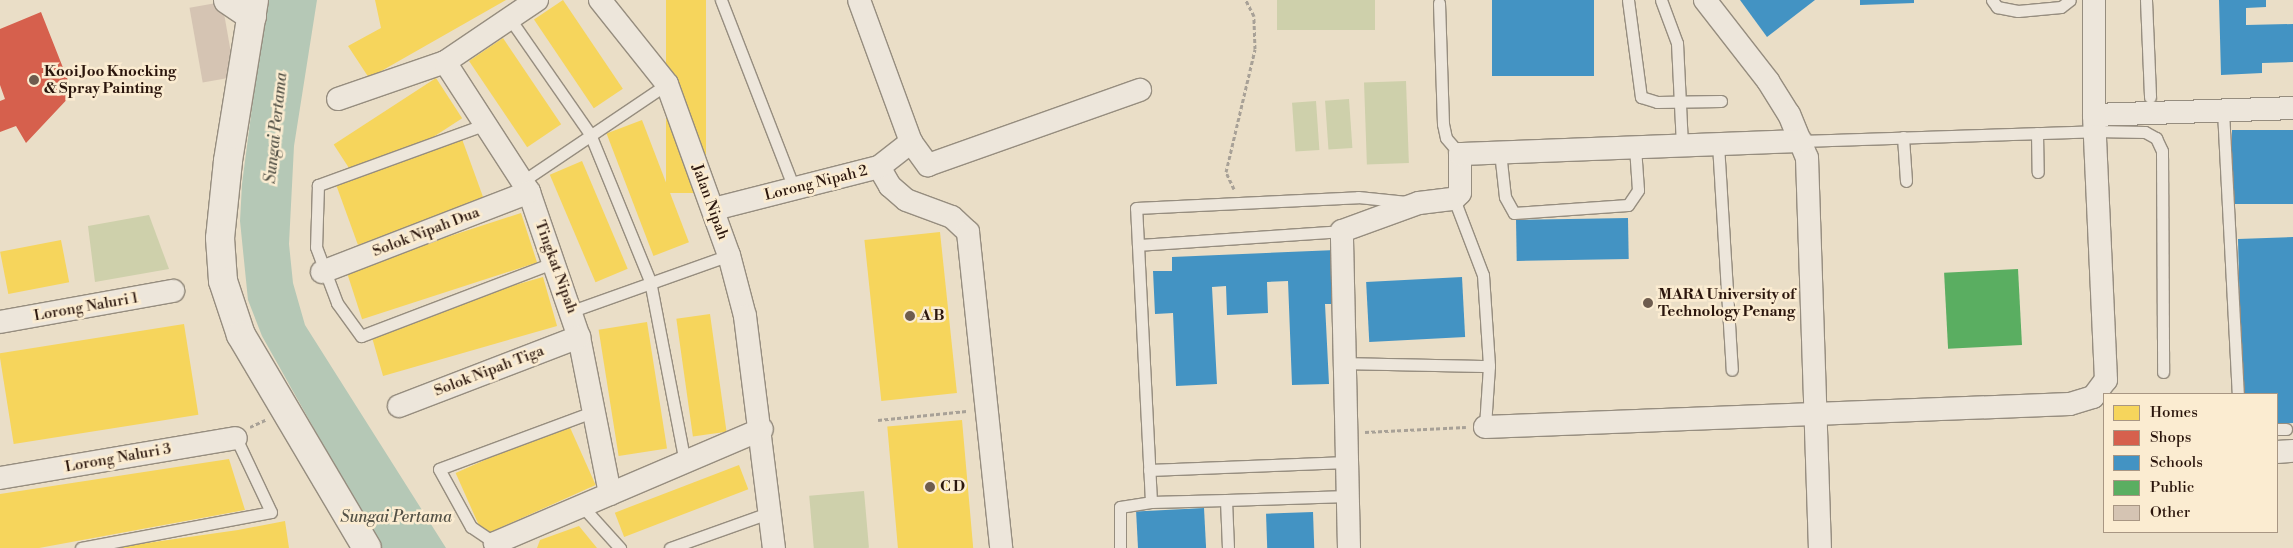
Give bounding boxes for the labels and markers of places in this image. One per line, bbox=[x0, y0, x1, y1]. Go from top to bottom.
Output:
place label: Kooi Joo Knocking & Spray Painting bbox=[44, 62, 176, 97]
marker: Kooi Joo Knocking & Spray Painting bbox=[28, 74, 40, 86]
place label: MARA University of Technology Penang bbox=[1658, 285, 1795, 320]
marker: MARA University of Technology Penang bbox=[1642, 297, 1654, 309]
place label: A B bbox=[920, 307, 944, 325]
marker: A B bbox=[904, 310, 916, 322]
place label: C D bbox=[940, 478, 965, 496]
marker: C D bbox=[924, 481, 936, 493]

